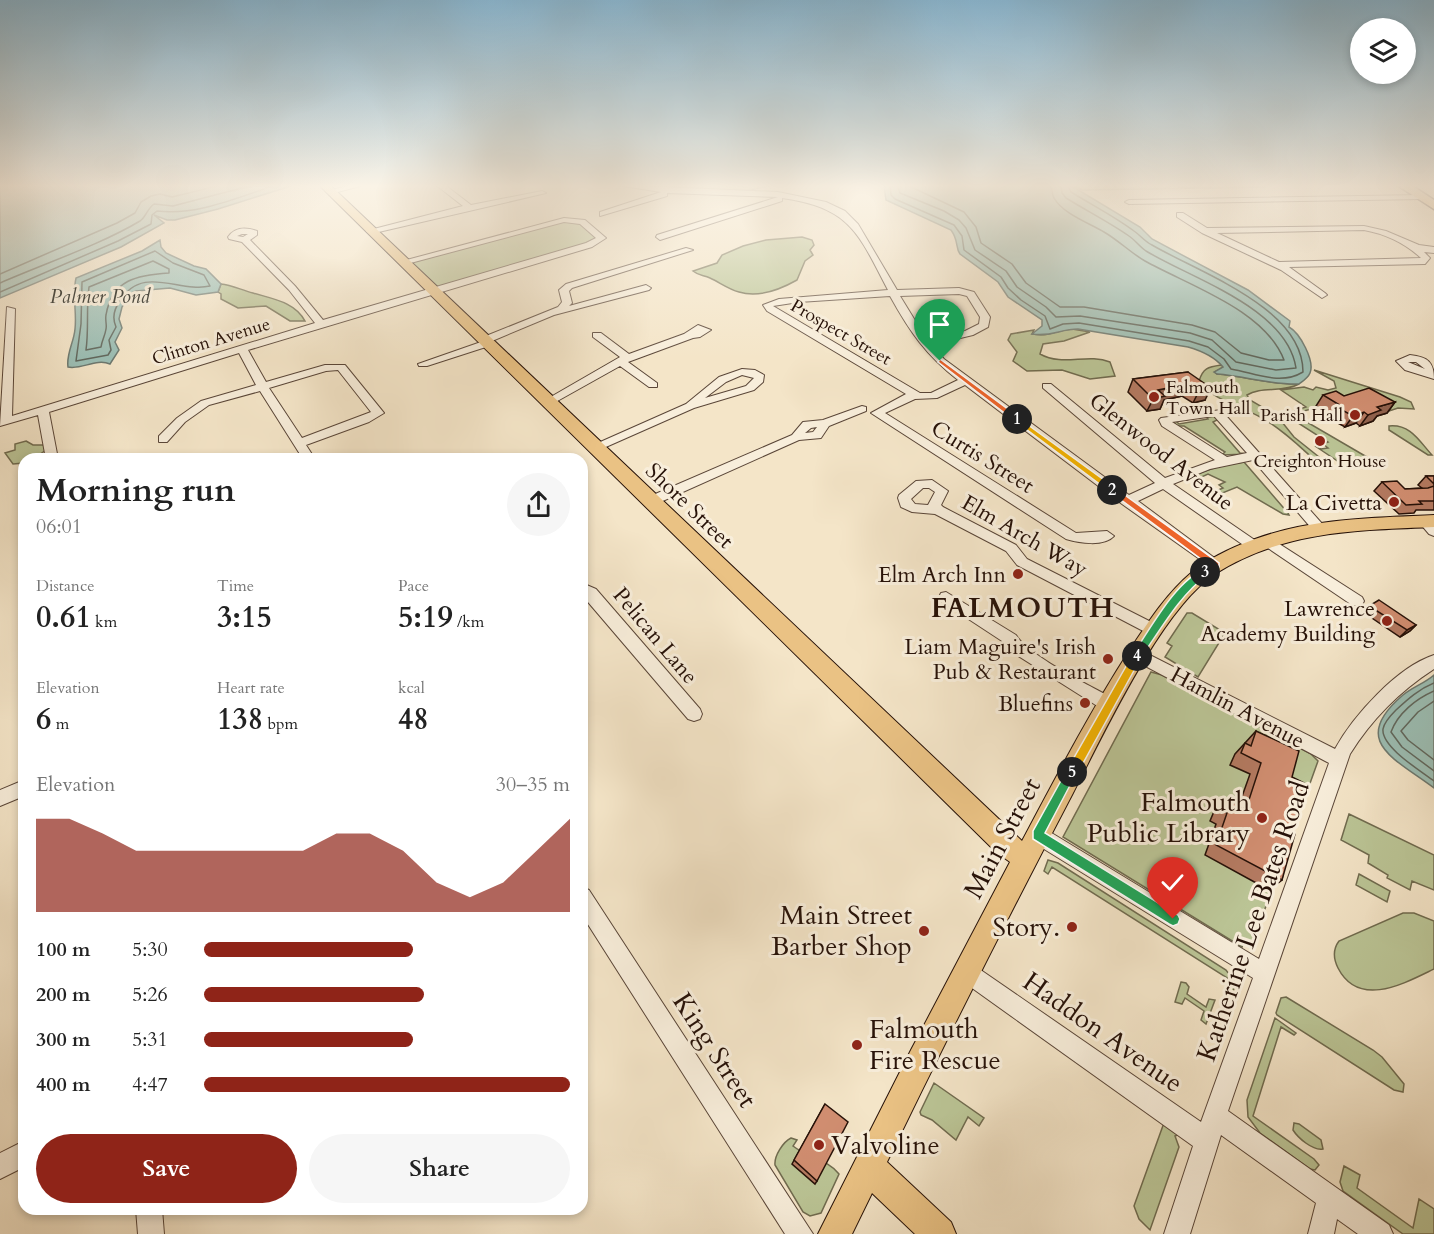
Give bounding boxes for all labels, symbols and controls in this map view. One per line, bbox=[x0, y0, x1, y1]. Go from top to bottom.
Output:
map controls bbox=[1350, 18, 1416, 84]
button: layers bbox=[1350, 18, 1416, 84]
water label: Palmer Pond bbox=[50, 283, 152, 310]
street label: Prospect Street bbox=[786, 293, 896, 372]
pin bbox=[914, 299, 965, 361]
icon: arrive bbox=[923, 308, 956, 341]
street label: Clinton Avenue bbox=[149, 312, 273, 371]
place label: Falmouth Town Hall bbox=[1166, 375, 1251, 421]
street label: Glenwood Avenue bbox=[1083, 386, 1240, 518]
marker: Falmouth Town Hall bbox=[1147, 390, 1161, 404]
place label: Parish Hall bbox=[1260, 403, 1343, 428]
pin: 1 bbox=[1002, 404, 1032, 434]
text: 1 bbox=[1013, 408, 1021, 430]
marker: Parish Hall bbox=[1348, 408, 1362, 422]
street label: Curtis Street bbox=[925, 413, 1040, 500]
marker: Creighton House bbox=[1313, 434, 1327, 448]
place label: Creighton House bbox=[1254, 449, 1386, 474]
street label: Shore Street bbox=[639, 456, 740, 555]
text: Morning run bbox=[36, 468, 236, 513]
button: share bbox=[507, 473, 570, 536]
pin: 2 bbox=[1097, 475, 1127, 505]
text: 2 bbox=[1108, 479, 1116, 501]
street label: Elm Arch Way bbox=[956, 488, 1093, 584]
place label: La Civetta bbox=[1286, 488, 1382, 518]
marker: La Civetta bbox=[1387, 495, 1401, 509]
text: 06:01 bbox=[36, 513, 82, 540]
pin: 3 bbox=[1190, 557, 1220, 587]
place label: Elm Arch Inn bbox=[878, 560, 1006, 590]
text: 3 bbox=[1201, 561, 1209, 583]
marker: Elm Arch Inn bbox=[1011, 567, 1025, 581]
text: Distance bbox=[36, 575, 94, 597]
text: Time bbox=[217, 575, 254, 597]
text: Pace bbox=[398, 575, 429, 597]
street label: Pelican Lane bbox=[606, 581, 705, 690]
district label: FALMOUTH bbox=[931, 589, 1115, 627]
place label: Lawrence Academy Building bbox=[1200, 594, 1376, 649]
text: 0.61 bbox=[36, 597, 91, 638]
text: 3:15 bbox=[217, 597, 272, 638]
text: 5:19 bbox=[398, 597, 453, 638]
text: km bbox=[91, 611, 117, 633]
text: /km bbox=[453, 611, 484, 633]
marker: Lawrence Academy Building bbox=[1380, 614, 1394, 628]
place label: Liam Maguire's Irish Pub & Restaurant bbox=[904, 632, 1096, 687]
pin: 4 bbox=[1122, 641, 1152, 671]
text: 4 bbox=[1133, 645, 1141, 667]
marker: Liam Maguire's Irish Pub & Restaurant bbox=[1101, 652, 1115, 666]
street label: Hamlin Avenue bbox=[1165, 660, 1310, 756]
text: Elevation bbox=[36, 677, 100, 699]
text: Heart rate bbox=[217, 677, 285, 699]
text: kcal bbox=[398, 677, 425, 699]
place label: Bluefins bbox=[998, 689, 1073, 719]
marker: Bluefins bbox=[1078, 696, 1092, 710]
text: 6 bbox=[36, 699, 51, 740]
text: 138 bbox=[217, 699, 263, 740]
text: 48 bbox=[398, 699, 429, 740]
text: m bbox=[51, 713, 69, 735]
text: bpm bbox=[263, 713, 298, 735]
pin: 5 bbox=[1057, 757, 1087, 787]
text: 5 bbox=[1068, 761, 1076, 783]
text: Elevation bbox=[36, 771, 115, 798]
text: 30–35 m bbox=[496, 771, 570, 798]
street label: Main Street bbox=[955, 771, 1050, 905]
street label: Katherine Lee Bates Road bbox=[1188, 775, 1319, 1066]
place label: Falmouth Public Library bbox=[1087, 784, 1250, 852]
marker: Falmouth Public Library bbox=[1255, 811, 1269, 825]
pin bbox=[1147, 857, 1198, 919]
icon: check bbox=[1156, 866, 1189, 899]
place label: Main Street Barber Shop bbox=[771, 897, 912, 965]
place label: Story. bbox=[992, 909, 1060, 946]
marker: Story. bbox=[1065, 920, 1079, 934]
marker: Main Street Barber Shop bbox=[917, 924, 931, 938]
text: 100 m bbox=[36, 936, 91, 963]
text: 5:30 bbox=[132, 936, 168, 963]
street label: Haddon Avenue bbox=[1015, 963, 1190, 1101]
text: 200 m bbox=[36, 981, 91, 1008]
text: 5:26 bbox=[132, 981, 168, 1008]
street label: King Street bbox=[664, 986, 766, 1115]
place label: Falmouth Fire Rescue bbox=[869, 1011, 1001, 1079]
text: 300 m bbox=[36, 1026, 91, 1053]
text: 5:31 bbox=[132, 1026, 168, 1053]
marker: Falmouth Fire Rescue bbox=[850, 1038, 864, 1052]
text: 400 m bbox=[36, 1071, 91, 1098]
text: 4:47 bbox=[132, 1071, 168, 1098]
place label: Valvoline bbox=[831, 1127, 940, 1164]
button: Save bbox=[36, 1134, 297, 1203]
button: Share bbox=[309, 1134, 570, 1203]
marker: Valvoline bbox=[812, 1138, 826, 1152]

